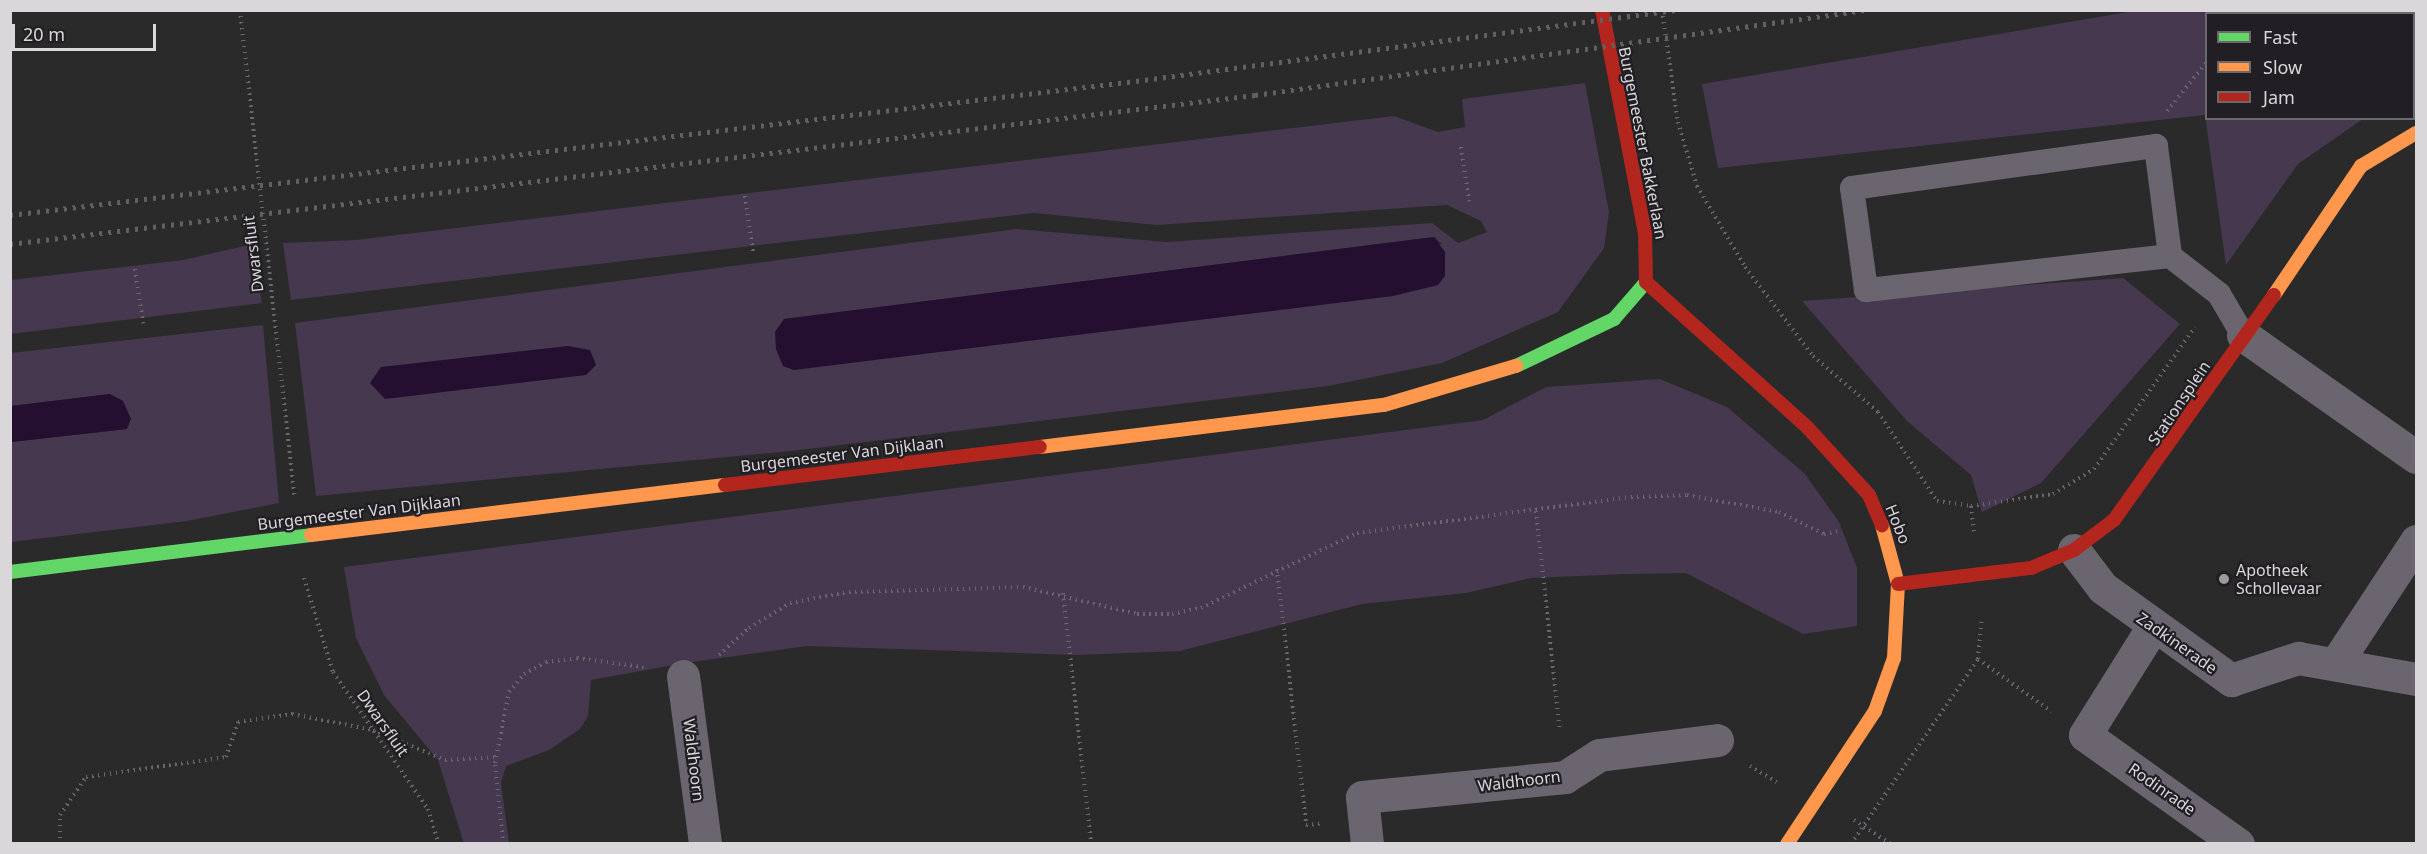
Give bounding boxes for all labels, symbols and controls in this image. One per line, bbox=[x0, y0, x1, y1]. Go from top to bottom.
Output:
scale bar bbox=[15, 12, 159, 50]
legend bbox=[2205, 12, 2415, 120]
text: 20 m bbox=[23, 22, 65, 46]
text: Fast bbox=[2263, 25, 2298, 49]
street label: Burgemeester Bakkerlaan bbox=[1615, 45, 1671, 241]
text: Slow bbox=[2263, 55, 2302, 79]
text: Jam bbox=[2263, 85, 2295, 109]
street label: Dwarsfluit bbox=[239, 215, 267, 293]
street label: Stationsplein bbox=[2144, 357, 2214, 449]
street label: Burgemeester Van Dijklaan bbox=[739, 432, 945, 476]
street label: Burgemeester Van Dijklaan bbox=[256, 490, 462, 534]
street label: Hobo bbox=[1881, 501, 1915, 547]
place label: Apotheek Schollevaar bbox=[2236, 560, 2322, 598]
marker: Apotheek Schollevaar bbox=[2217, 572, 2231, 586]
street label: Zadkinerade bbox=[2133, 608, 2221, 678]
street label: Dwarsfluit bbox=[353, 686, 413, 760]
street label: Waldhoorn bbox=[679, 718, 709, 802]
street label: Rodinrade bbox=[2125, 759, 2199, 819]
street label: Waldhoorn bbox=[1477, 766, 1561, 796]

